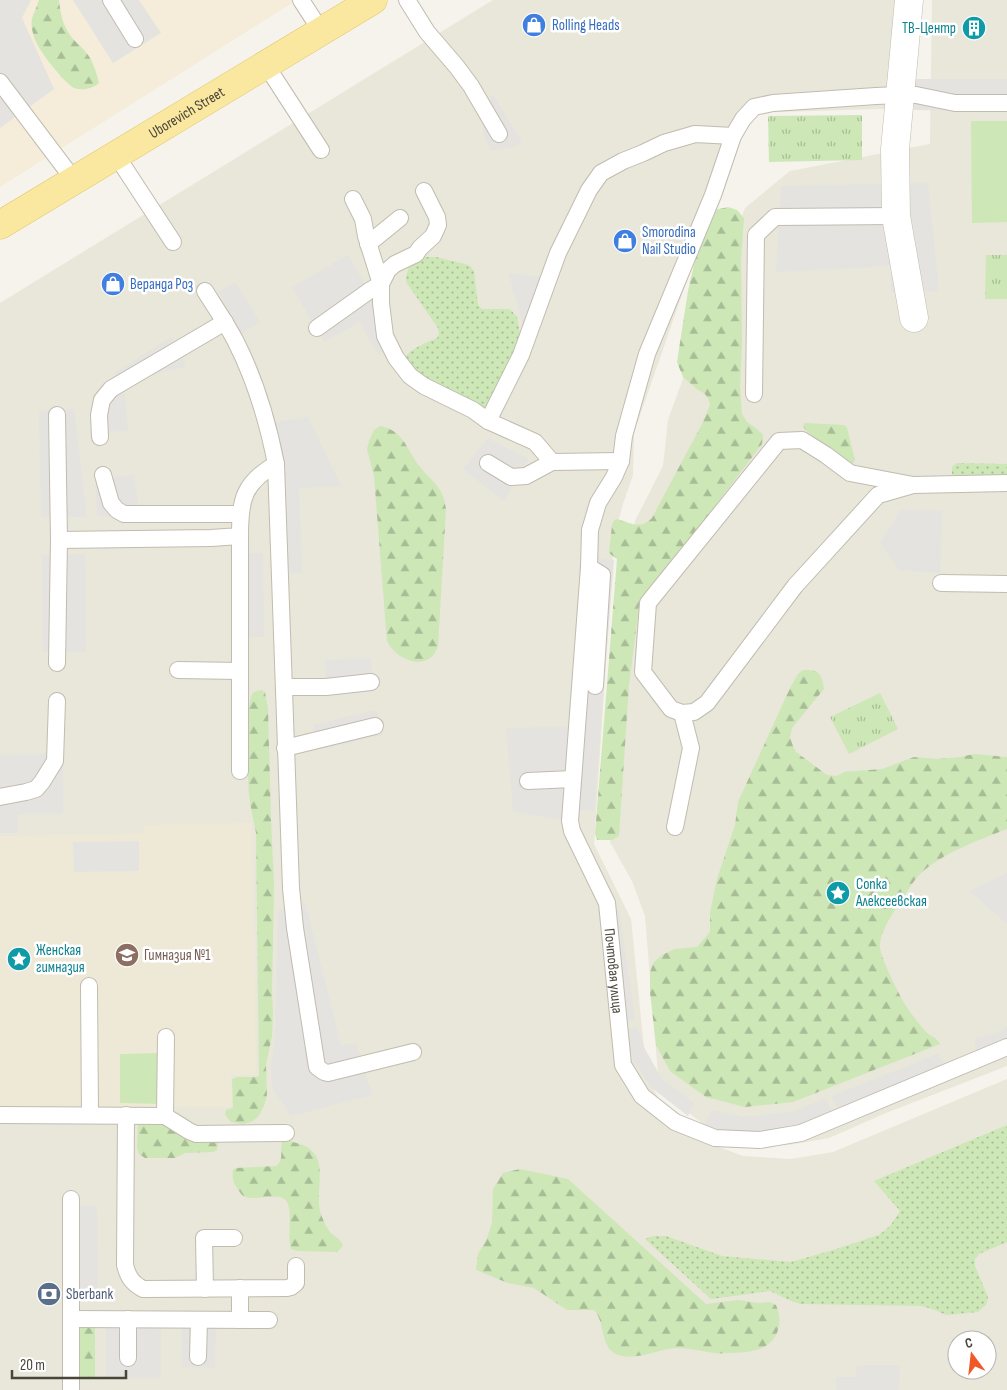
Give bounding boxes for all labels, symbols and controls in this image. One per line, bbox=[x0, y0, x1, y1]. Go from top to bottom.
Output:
shop icon: Rolling Heads bbox=[521, 12, 547, 38]
building icon: ТВ-Центр bbox=[961, 15, 987, 41]
place label: Rolling Heads bbox=[552, 16, 620, 35]
place label: ТВ-Центр bbox=[902, 19, 956, 38]
street label: Uborevich Street bbox=[146, 83, 229, 143]
place label: Smorodina Nail Studio bbox=[642, 223, 696, 259]
shop icon: Smorodina Nail Studio bbox=[612, 228, 638, 254]
shop icon: Веранда Роз bbox=[100, 271, 126, 297]
place label: Веранда Роз bbox=[130, 275, 193, 294]
place label: Сопка Алексеевская bbox=[855, 875, 927, 911]
place icon: Сопка Алексеевская bbox=[825, 880, 851, 906]
street label: Почтовая улица bbox=[600, 927, 627, 1014]
place label: Женская гимназия bbox=[36, 941, 85, 977]
school or university icon: Гимназия №1 bbox=[114, 942, 140, 968]
place icon: Женская гимназия bbox=[6, 946, 32, 972]
place label: Гимназия №1 bbox=[144, 946, 211, 965]
bank icon: Sberbank bbox=[36, 1281, 62, 1307]
place label: Sberbank bbox=[66, 1285, 113, 1304]
north arrow bbox=[947, 1330, 997, 1380]
text: С bbox=[963, 1334, 974, 1352]
scale bar bbox=[12, 1348, 126, 1380]
text: 20 m bbox=[20, 1356, 45, 1375]

